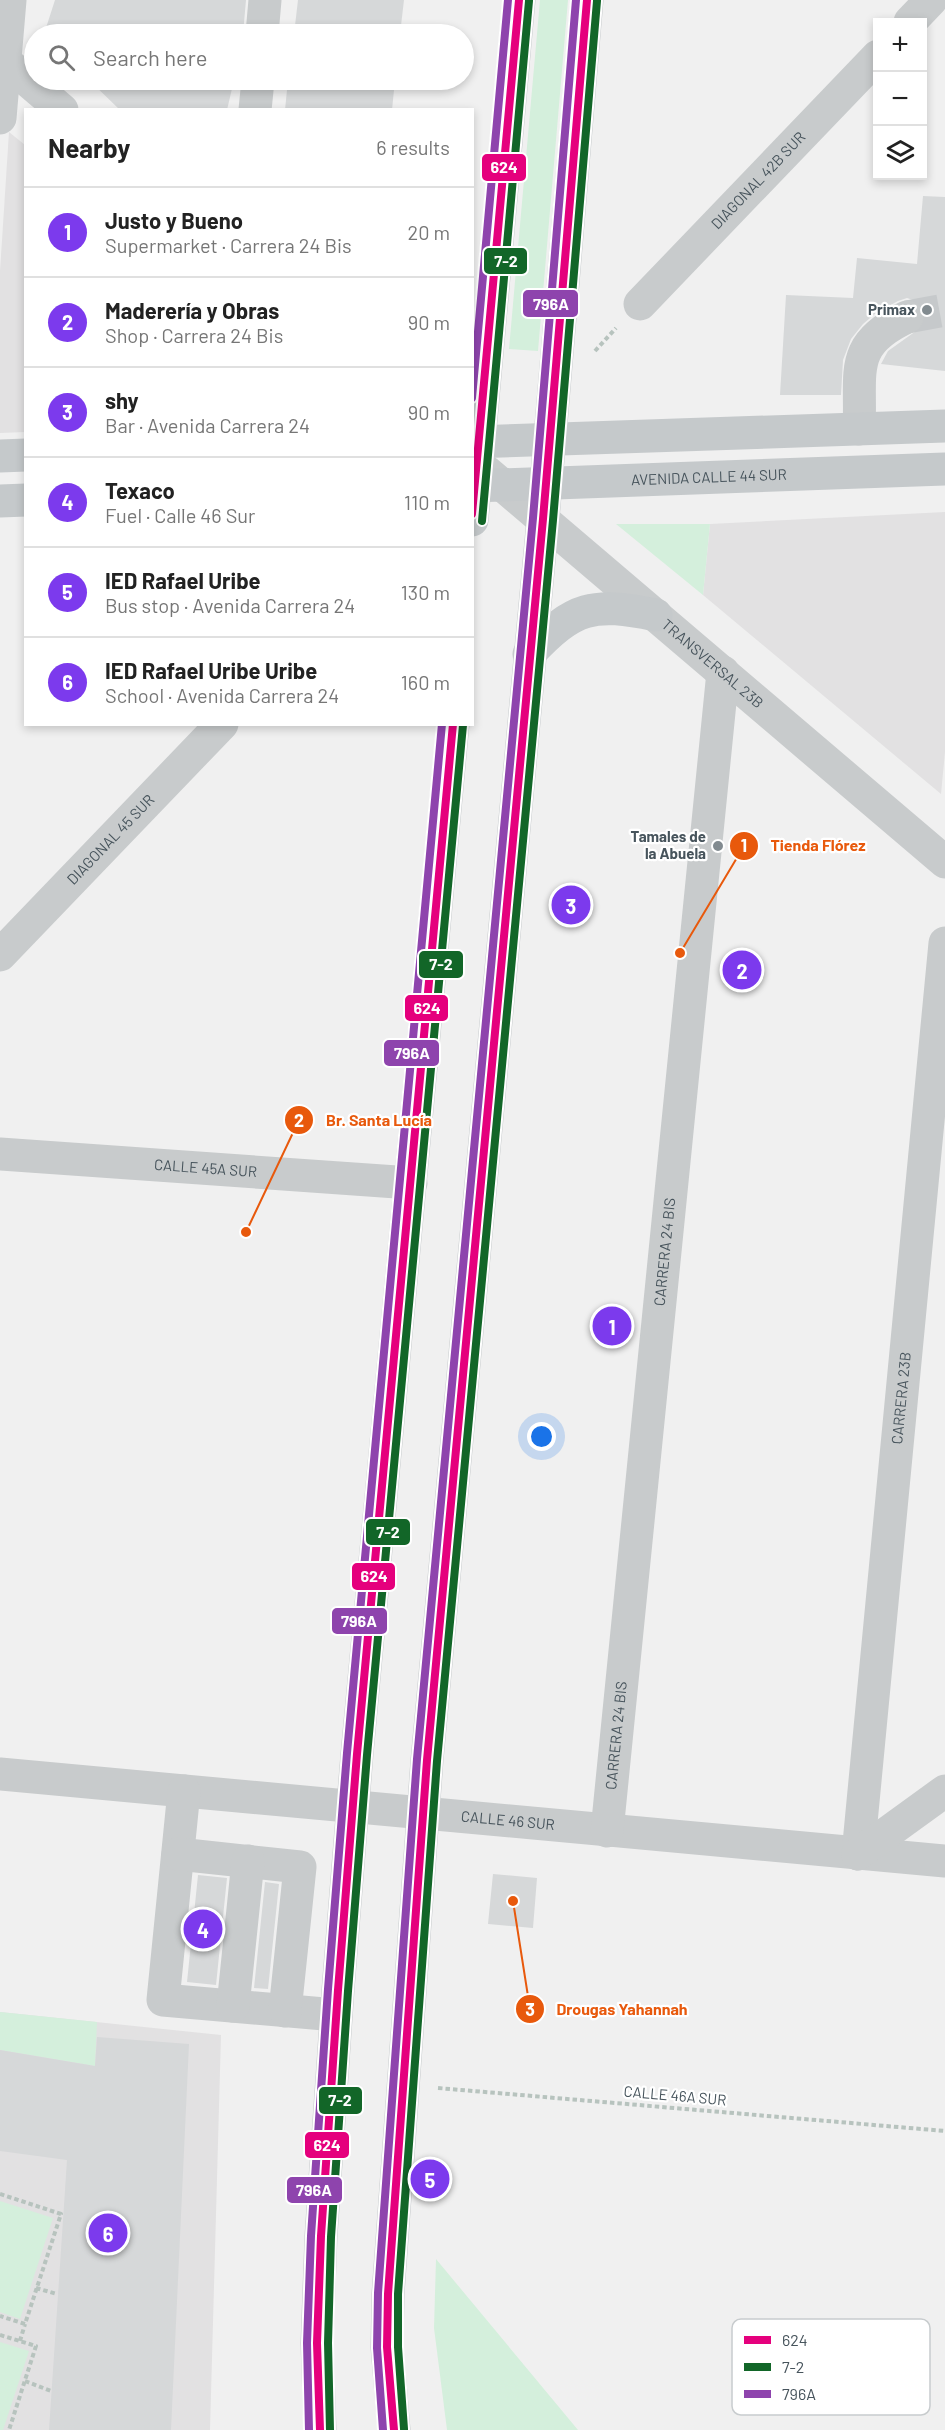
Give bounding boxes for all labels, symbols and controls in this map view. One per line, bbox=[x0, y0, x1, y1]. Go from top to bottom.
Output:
map controls bbox=[873, 18, 927, 180]
button: + bbox=[873, 18, 927, 72]
search box bbox=[24, 24, 474, 90]
icon: search bbox=[45, 41, 78, 74]
text: Search here bbox=[93, 44, 207, 70]
button: − bbox=[873, 72, 927, 126]
button: layers bbox=[873, 126, 927, 180]
street label: DIAGONAL 42B SUR bbox=[707, 128, 808, 232]
text: Nearby bbox=[48, 132, 130, 163]
text: 6 results bbox=[376, 135, 450, 159]
line badge: 624 bbox=[481, 153, 527, 182]
text: 624 bbox=[490, 157, 518, 176]
text: Justo y Bueno bbox=[105, 207, 243, 233]
text: 1 bbox=[64, 220, 71, 244]
text: 20 m bbox=[407, 220, 450, 244]
text: Supermarket · Carrera 24 Bis bbox=[105, 233, 352, 257]
line badge: 7-2 bbox=[483, 247, 528, 275]
text: 7-2 bbox=[494, 251, 518, 270]
line badge: 796A bbox=[522, 289, 579, 318]
text: 796A bbox=[533, 294, 569, 313]
text: Maderería y Obras bbox=[105, 297, 279, 323]
place label: Primax bbox=[868, 300, 915, 318]
marker: Primax bbox=[920, 303, 934, 317]
text: 2 bbox=[62, 310, 73, 334]
text: 90 m bbox=[408, 310, 450, 334]
text: Shop · Carrera 24 Bis bbox=[105, 323, 283, 347]
text: shy bbox=[105, 387, 139, 413]
text: 3 bbox=[62, 400, 73, 424]
text: 90 m bbox=[408, 400, 450, 424]
text: Bar · Avenida Carrera 24 bbox=[105, 413, 310, 437]
street label: AVENIDA CALLE 44 SUR bbox=[631, 465, 787, 488]
text: Texaco bbox=[105, 477, 175, 503]
text: 4 bbox=[61, 490, 74, 514]
text: 110 m bbox=[404, 490, 450, 514]
text: Fuel · Calle 46 Sur bbox=[105, 503, 255, 527]
text: IED Rafael Uribe bbox=[105, 567, 261, 593]
text: 5 bbox=[62, 580, 73, 604]
text: 130 m bbox=[401, 580, 450, 604]
text: Bus stop · Avenida Carrera 24 bbox=[105, 593, 355, 617]
street label: TRANSVERSAL 23B bbox=[659, 615, 767, 711]
text: IED Rafael Uribe Uribe bbox=[105, 657, 317, 683]
text: 6 bbox=[62, 670, 73, 694]
text: 160 m bbox=[401, 670, 450, 694]
text: School · Avenida Carrera 24 bbox=[105, 683, 339, 707]
street label: DIAGONAL 45 SUR bbox=[63, 790, 158, 888]
place label: Tamales de la Abuela bbox=[630, 827, 706, 862]
callout: Tienda Flórez bbox=[729, 829, 878, 863]
text: 1 bbox=[741, 834, 747, 856]
text: Tienda Flórez bbox=[770, 835, 866, 854]
marker: Tamales de la Abuela bbox=[711, 839, 725, 853]
pin: 3 bbox=[552, 882, 590, 928]
pin: 2 bbox=[722, 948, 762, 992]
line badge: 7-2 bbox=[418, 950, 464, 979]
text: 7-2 bbox=[429, 954, 453, 973]
line badge: 624 bbox=[404, 994, 449, 1022]
text: 624 bbox=[413, 998, 441, 1017]
line badge: 796A bbox=[383, 1039, 440, 1067]
text: 796A bbox=[394, 1043, 430, 1062]
callout: Br. Santa Lucía bbox=[284, 1103, 444, 1137]
text: 2 bbox=[294, 1109, 304, 1131]
text: Br. Santa Lucía bbox=[326, 1110, 432, 1129]
street label: CALLE 45A SUR bbox=[153, 1155, 258, 1180]
street label: CARRERA 24 BIS bbox=[650, 1197, 678, 1307]
pin: 1 bbox=[592, 1304, 632, 1348]
street label: CARRERA 23B bbox=[887, 1351, 914, 1445]
your location bbox=[527, 1422, 556, 1451]
line badge: 7-2 bbox=[365, 1518, 411, 1546]
text: 7-2 bbox=[376, 1522, 400, 1541]
line badge: 624 bbox=[351, 1562, 396, 1591]
text: 624 bbox=[360, 1566, 388, 1585]
line badge: 796A bbox=[331, 1607, 388, 1635]
text: 796A bbox=[341, 1611, 377, 1630]
street label: CARRERA 24 BIS bbox=[601, 1680, 630, 1790]
street label: CALLE 46 SUR bbox=[460, 1806, 556, 1833]
pin: 4 bbox=[184, 1906, 222, 1952]
callout: Drougas Yahannah bbox=[515, 1992, 700, 2026]
text: 3 bbox=[525, 1998, 535, 2020]
text: Drougas Yahannah bbox=[556, 1999, 688, 2018]
street label: CALLE 46A SUR bbox=[623, 2082, 727, 2108]
line badge: 7-2 bbox=[318, 2086, 363, 2115]
text: 7-2 bbox=[328, 2090, 352, 2109]
line badge: 624 bbox=[304, 2131, 350, 2159]
text: 624 bbox=[313, 2135, 341, 2154]
pin: 5 bbox=[410, 2156, 450, 2202]
line badge: 796A bbox=[286, 2176, 343, 2204]
text: 796A bbox=[296, 2180, 332, 2199]
pin: 6 bbox=[88, 2210, 128, 2256]
legend bbox=[732, 2319, 930, 2415]
text: 624 bbox=[782, 2330, 808, 2349]
text: 7-2 bbox=[782, 2357, 804, 2376]
text: 796A bbox=[782, 2384, 816, 2403]

